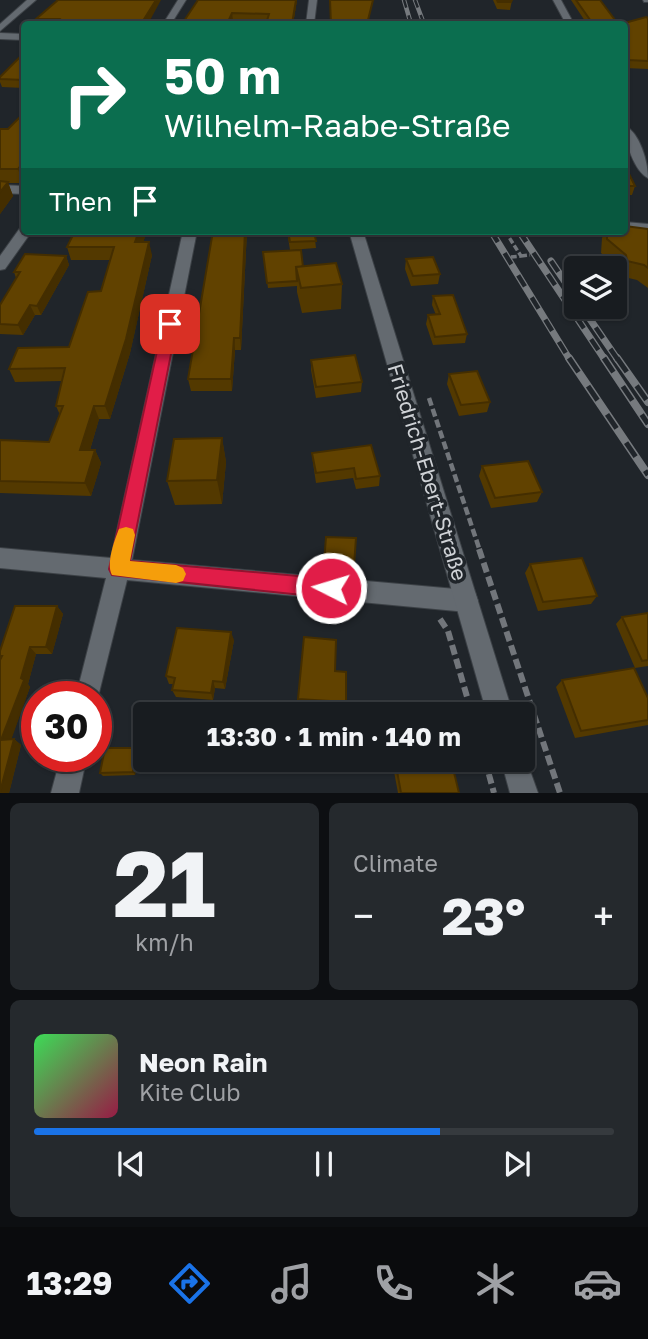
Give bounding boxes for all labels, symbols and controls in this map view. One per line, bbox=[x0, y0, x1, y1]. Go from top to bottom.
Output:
text: 50 m bbox=[164, 46, 281, 105]
icon: right bbox=[49, 49, 140, 140]
text: Wilhelm-Raabe-Straße bbox=[164, 106, 511, 144]
icon: arrive bbox=[126, 182, 164, 220]
text: Then bbox=[49, 186, 112, 217]
map controls bbox=[564, 256, 627, 319]
button: layers bbox=[564, 256, 627, 319]
pin bbox=[140, 294, 200, 354]
icon: arrive bbox=[151, 305, 189, 343]
street label: Friedrich-Ebert-Straße bbox=[383, 360, 473, 584]
position arrow bbox=[294, 551, 368, 625]
speed limit sign: 30 bbox=[21, 681, 112, 772]
text: 13:30 · 1 min · 140 m bbox=[207, 721, 461, 752]
text: 21 bbox=[113, 828, 216, 937]
text: Climate bbox=[353, 849, 438, 877]
text: 23° bbox=[442, 884, 525, 946]
text: − bbox=[353, 893, 374, 938]
text: + bbox=[593, 893, 614, 938]
text: km/h bbox=[135, 928, 194, 956]
text: Neon Rain bbox=[139, 1047, 268, 1078]
text: Kite Club bbox=[139, 1078, 240, 1106]
icon: previous bbox=[112, 1145, 150, 1183]
icon: pause bbox=[305, 1145, 343, 1183]
icon: next bbox=[498, 1145, 536, 1183]
icon: directions bbox=[165, 1259, 214, 1308]
icon: music bbox=[267, 1259, 316, 1308]
icon: phone bbox=[369, 1259, 418, 1308]
icon: climate bbox=[471, 1259, 520, 1308]
icon: car bbox=[573, 1259, 622, 1308]
text: 13:29 bbox=[26, 1264, 113, 1302]

